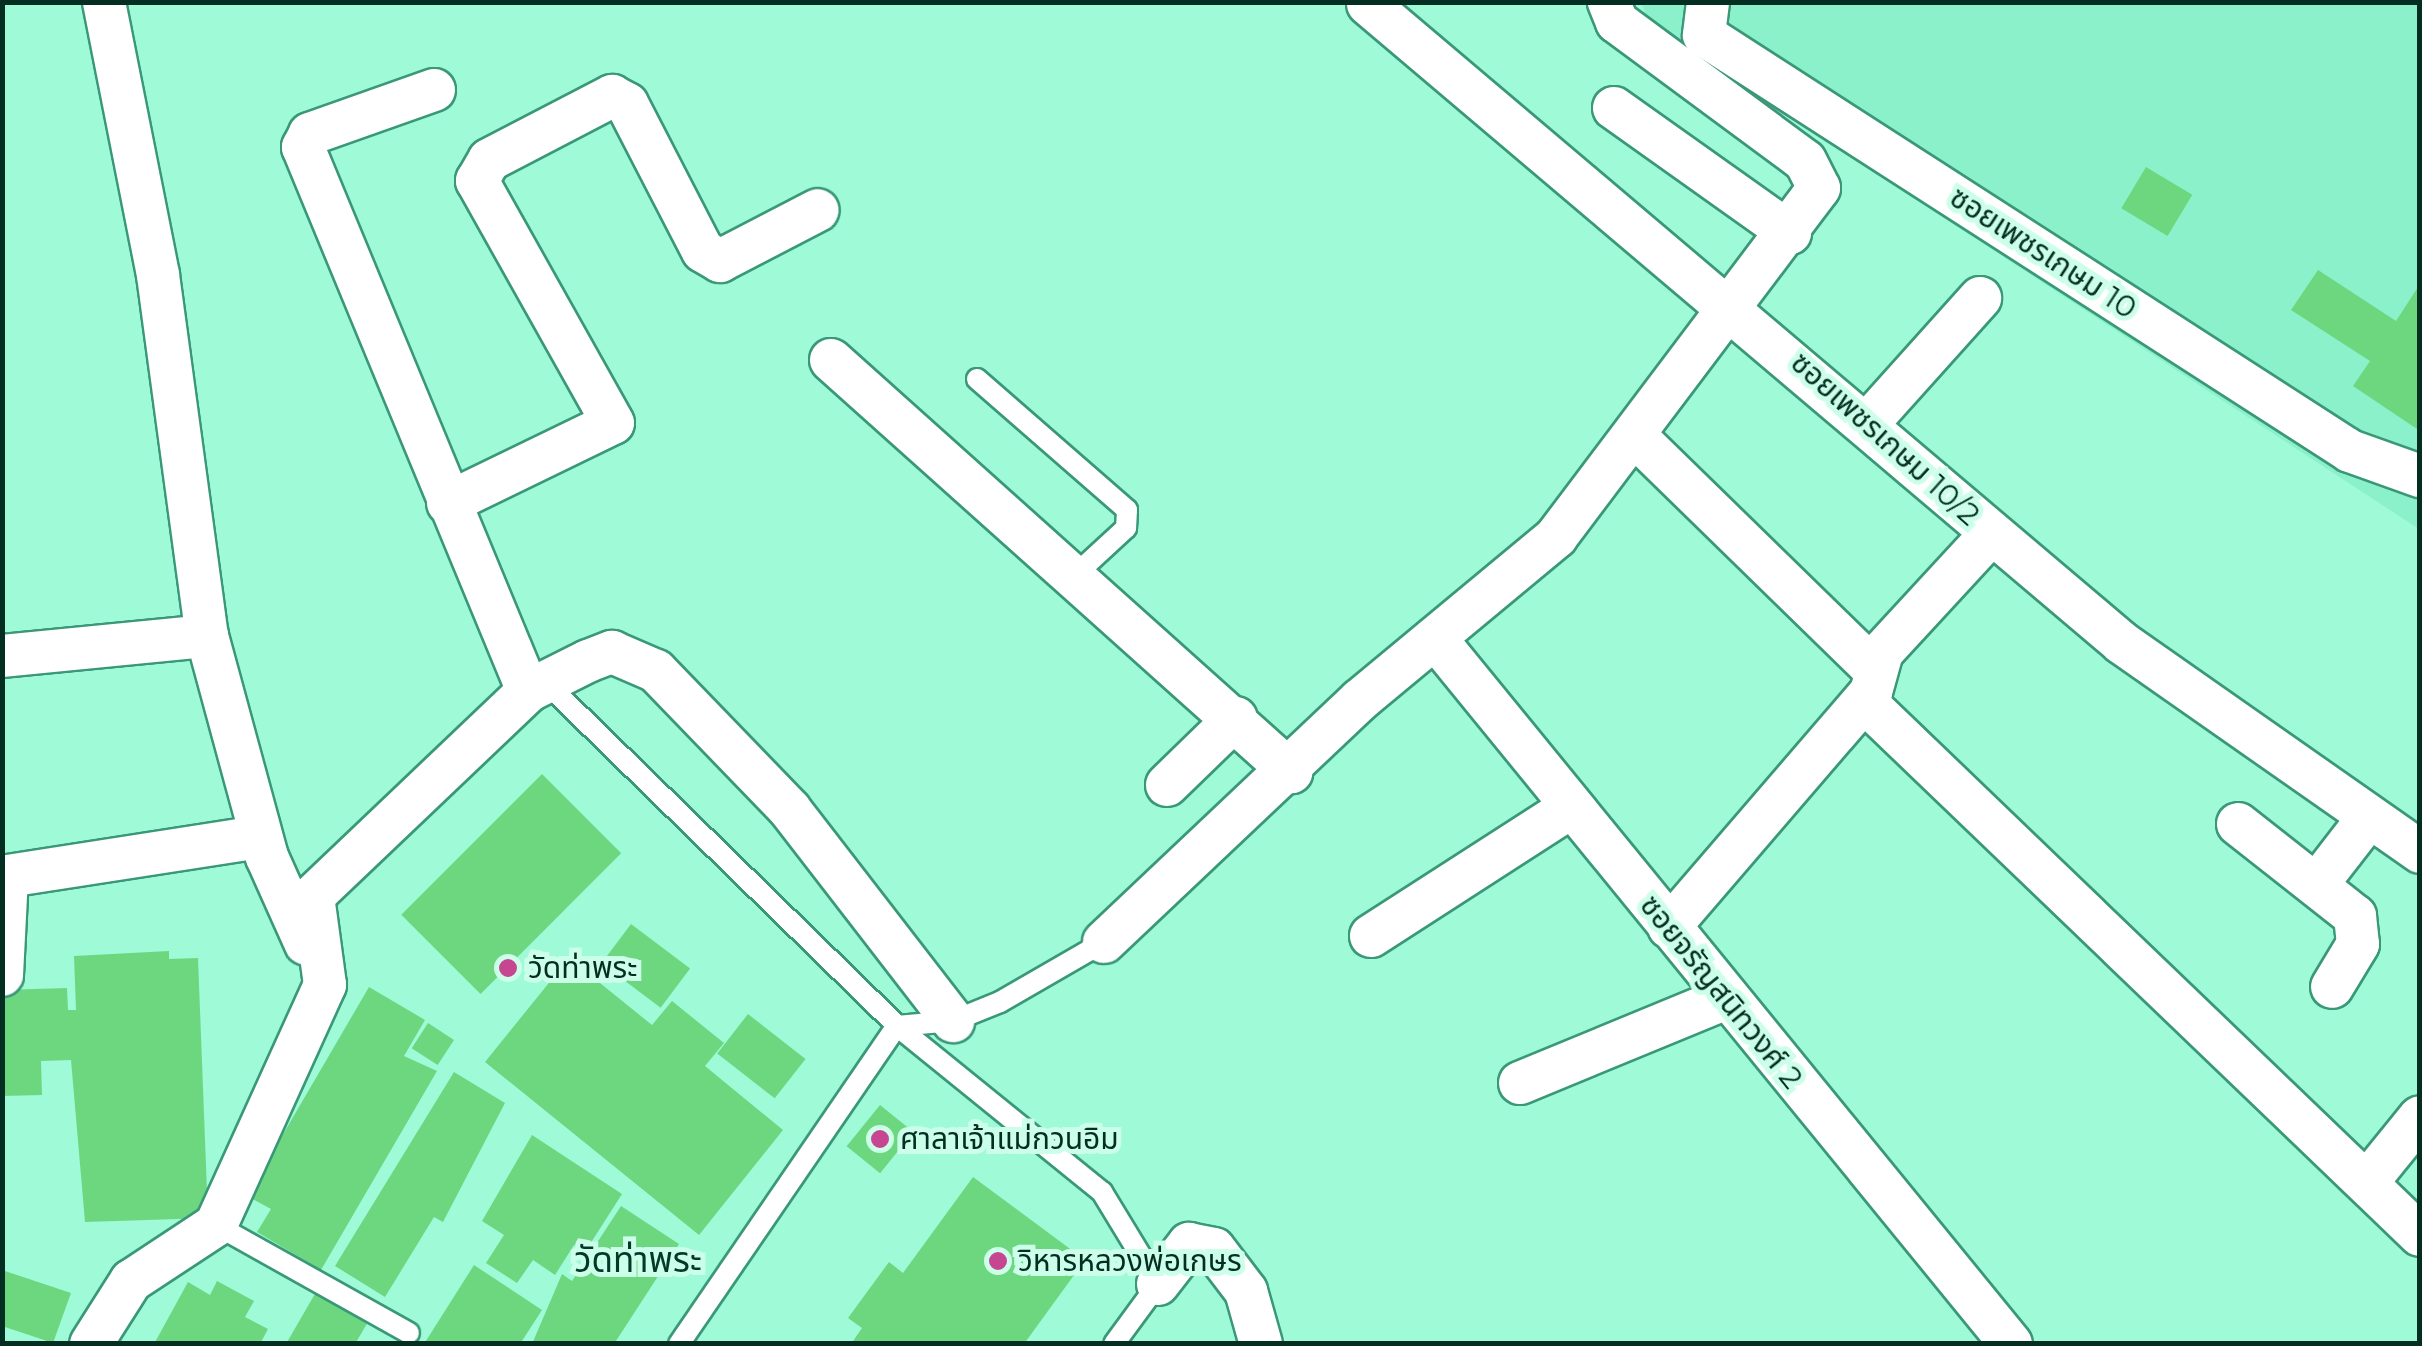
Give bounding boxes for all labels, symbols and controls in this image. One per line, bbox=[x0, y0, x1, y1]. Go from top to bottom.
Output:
street label: ซอยเพชรเกษม 10 bbox=[1943, 179, 2143, 327]
street label: ซอยเพชรเกษม 10/2 bbox=[1783, 345, 1987, 533]
street label: ซอยจรัญสนิทวงศ์ 2 bbox=[1632, 888, 1810, 1096]
place label: วัดท่าพระ bbox=[528, 950, 637, 986]
marker: วัดท่าพระ bbox=[497, 957, 519, 979]
place label: ศาลาเจ้าแม่กวนอิม bbox=[900, 1121, 1119, 1157]
marker: ศาลาเจ้าแม่กวนอิม bbox=[869, 1128, 891, 1150]
district label: วัดท่าพระ bbox=[574, 1239, 702, 1281]
place label: วิหารหลวงพ่อเกษร bbox=[1018, 1243, 1242, 1279]
marker: วิหารหลวงพ่อเกษร bbox=[987, 1250, 1009, 1272]

